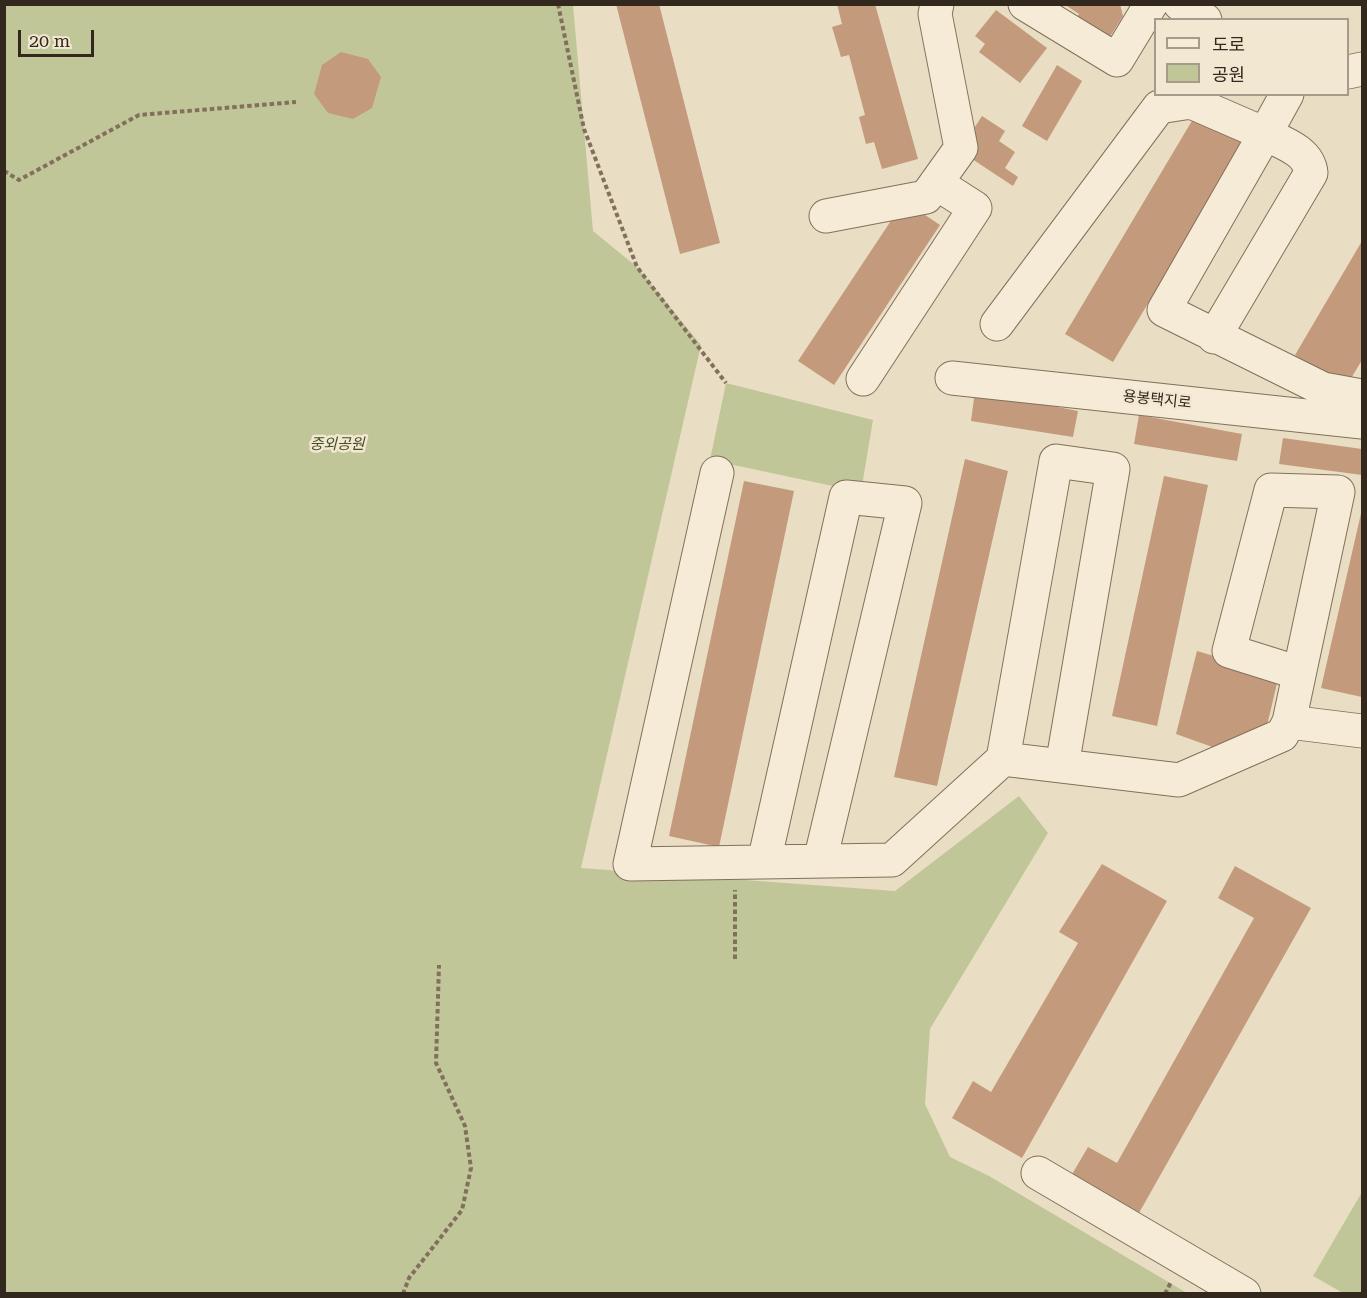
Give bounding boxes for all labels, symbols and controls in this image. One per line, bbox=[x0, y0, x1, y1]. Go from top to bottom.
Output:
scale bar bbox=[21, 18, 98, 56]
legend bbox=[1154, 18, 1349, 96]
text: 20 m bbox=[29, 30, 70, 51]
text: 도로 bbox=[1212, 34, 1245, 55]
text: 공원 bbox=[1212, 64, 1245, 85]
street label: 용봉택지로 bbox=[1122, 387, 1192, 413]
park label: 중외공원 bbox=[309, 436, 365, 454]

